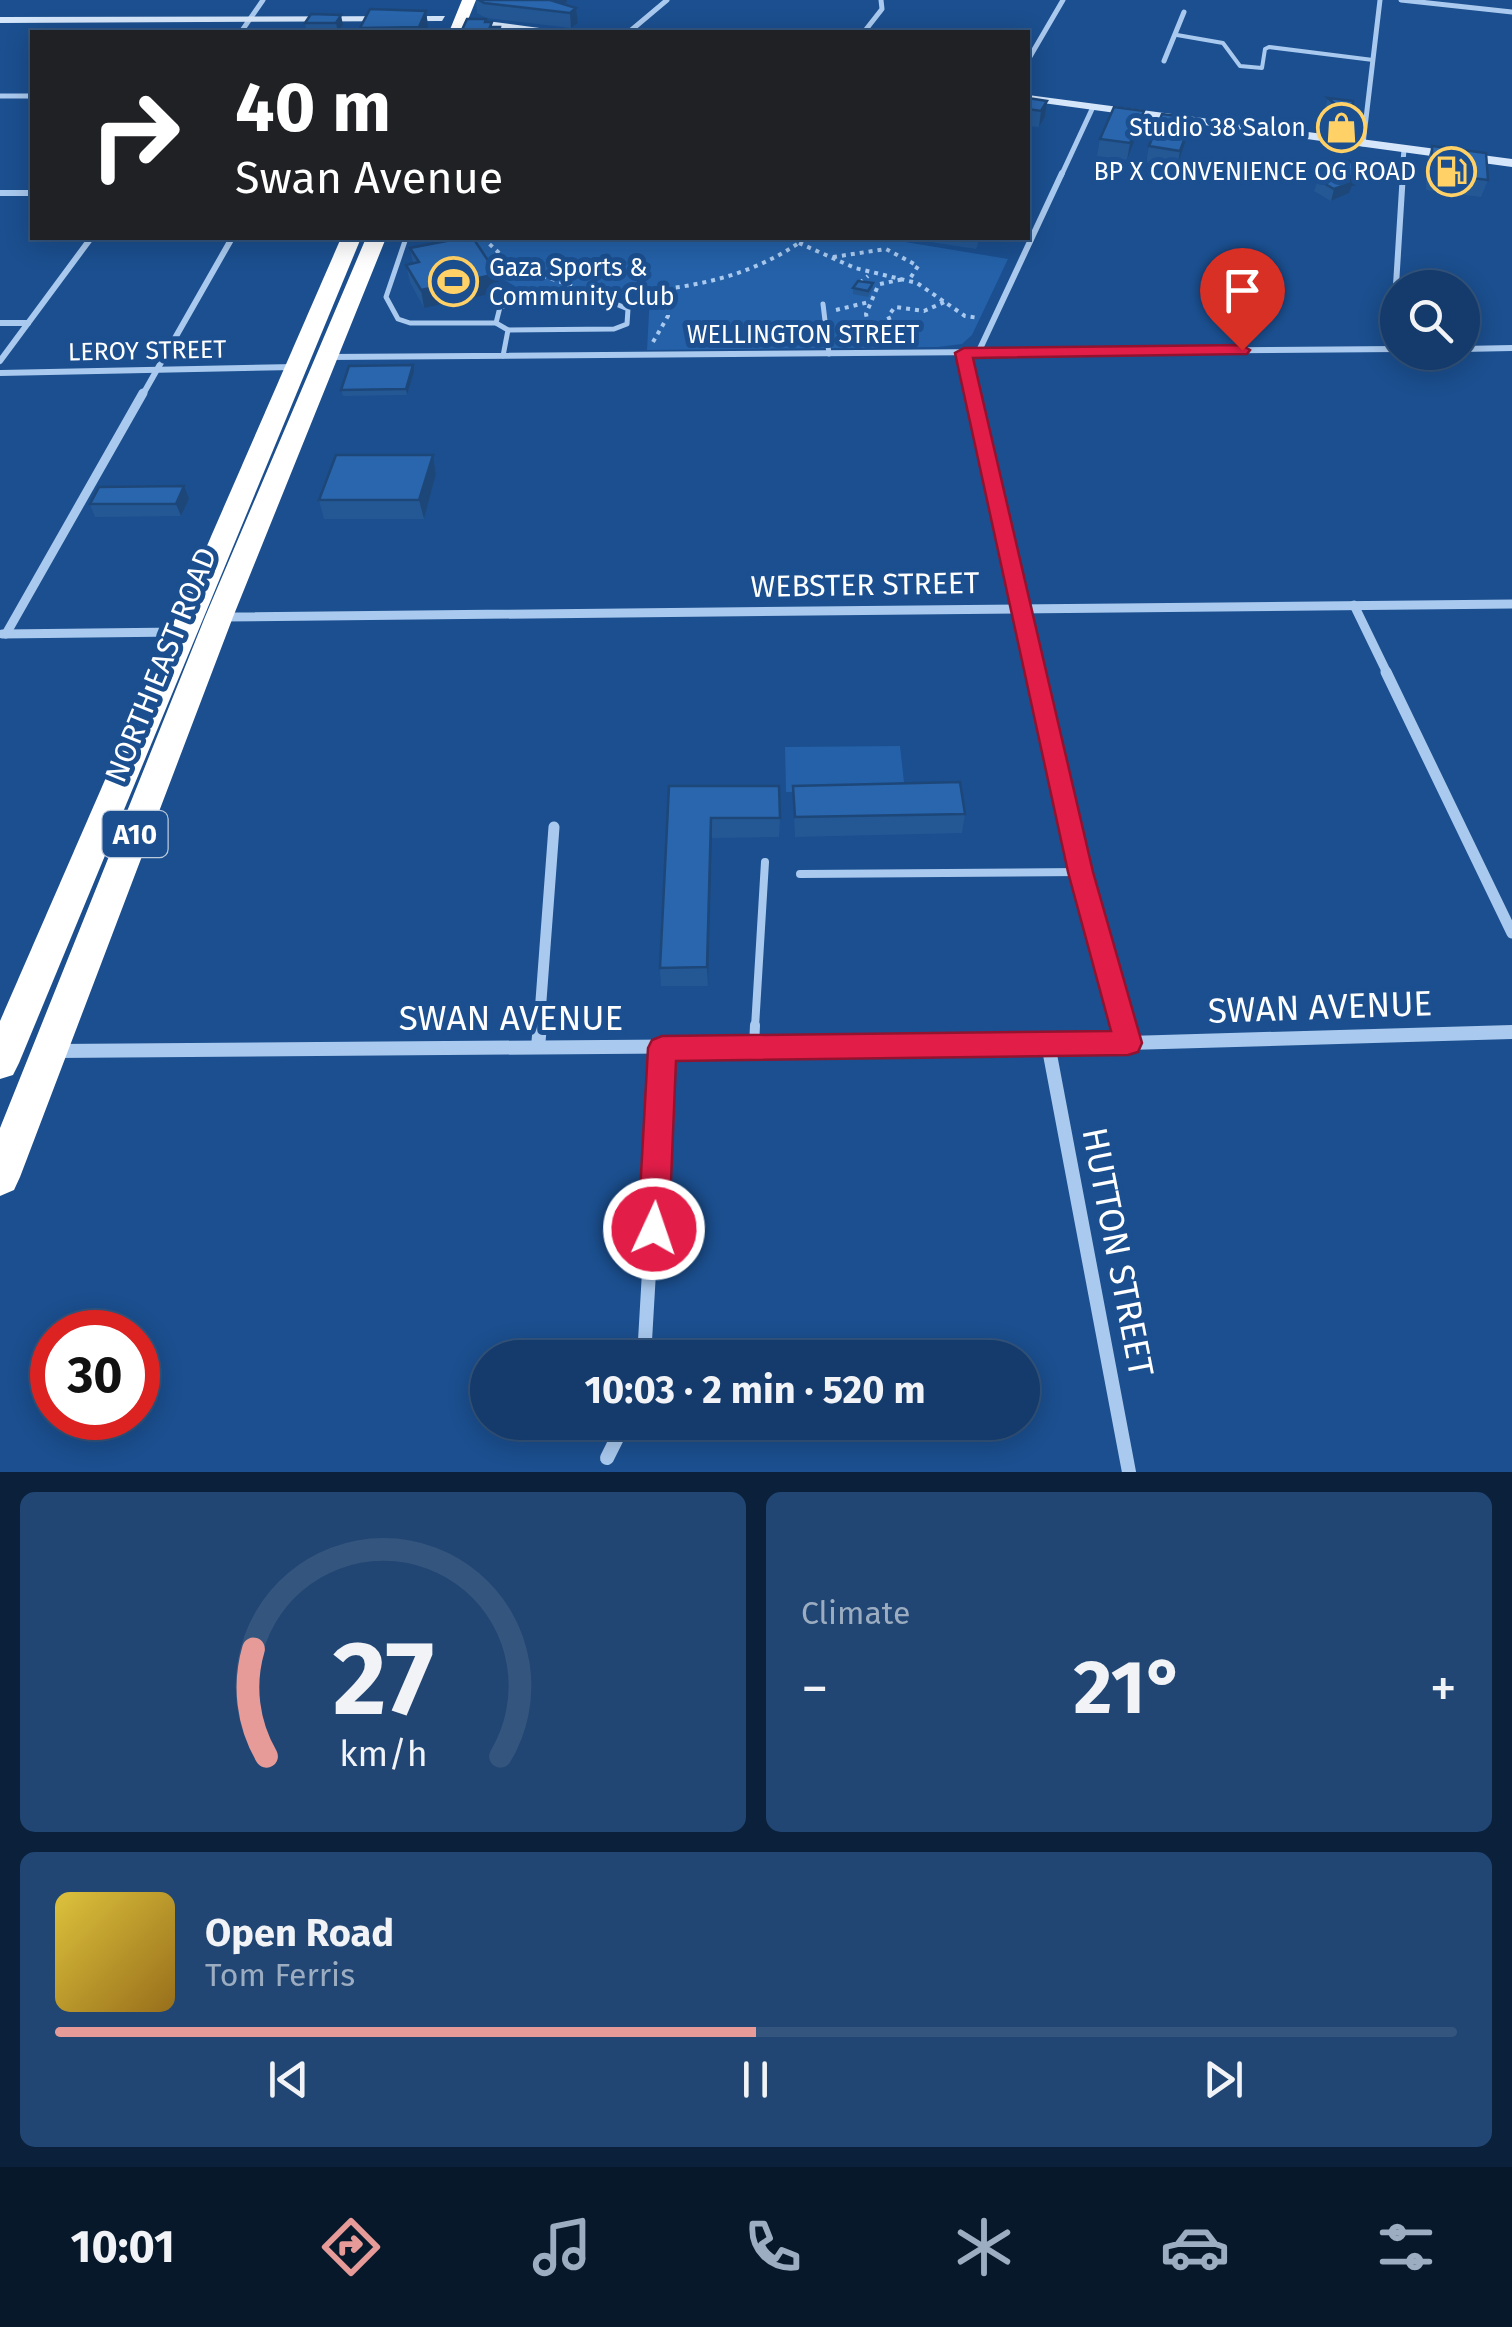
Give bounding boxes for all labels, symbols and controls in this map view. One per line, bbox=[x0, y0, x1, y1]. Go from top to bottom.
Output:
text: 40 m bbox=[235, 66, 391, 150]
icon: right bbox=[70, 70, 200, 200]
shop icon: Studio 38 Salon bbox=[1315, 101, 1367, 153]
place label: Studio 38 Salon bbox=[1129, 113, 1306, 143]
fuel station icon: BP X CONVENIENCE OG ROAD bbox=[1425, 145, 1477, 197]
text: Swan Avenue bbox=[235, 151, 503, 205]
place label: BP X CONVENIENCE OG ROAD bbox=[1093, 157, 1416, 187]
pin bbox=[1200, 248, 1285, 351]
place label: Gaza Sports & Community Club bbox=[489, 253, 675, 312]
sports icon: Gaza Sports & Community Club bbox=[428, 255, 480, 307]
icon: arrive bbox=[1215, 263, 1270, 318]
map controls bbox=[1380, 270, 1480, 370]
button: search bbox=[1380, 270, 1480, 370]
street label: WELLINGTON STREET bbox=[687, 320, 919, 350]
street label: LEROY STREET bbox=[68, 335, 227, 367]
street label: NORTH EAST ROAD bbox=[98, 542, 224, 788]
street label: WEBSTER STREET bbox=[750, 565, 980, 605]
road number: A10 bbox=[102, 811, 168, 857]
street label: SWAN AVENUE bbox=[1207, 982, 1433, 1032]
street label: SWAN AVENUE bbox=[399, 997, 623, 1039]
street label: HUTTON STREET bbox=[1073, 1124, 1163, 1380]
position arrow bbox=[602, 1177, 706, 1281]
speed limit sign: 30 bbox=[30, 1310, 160, 1440]
text: 10:03 · 2 min · 520 m bbox=[584, 1367, 926, 1413]
text: Climate bbox=[801, 1594, 910, 1632]
text: 27 bbox=[332, 1617, 434, 1742]
text: 21° bbox=[1074, 1643, 1185, 1733]
text: − bbox=[801, 1656, 829, 1722]
text: + bbox=[1430, 1656, 1457, 1722]
text: km/h bbox=[339, 1733, 427, 1775]
text: Open Road bbox=[205, 1910, 394, 1956]
text: Tom Ferris bbox=[205, 1956, 355, 1994]
icon: previous bbox=[261, 2052, 316, 2107]
icon: pause bbox=[728, 2052, 783, 2107]
icon: next bbox=[1196, 2052, 1251, 2107]
icon: directions bbox=[316, 2212, 386, 2282]
icon: music bbox=[527, 2212, 597, 2282]
icon: phone bbox=[738, 2212, 808, 2282]
icon: climate bbox=[949, 2212, 1019, 2282]
icon: car bbox=[1160, 2212, 1230, 2282]
icon: filters bbox=[1371, 2212, 1441, 2282]
text: 10:01 bbox=[71, 2220, 175, 2274]

